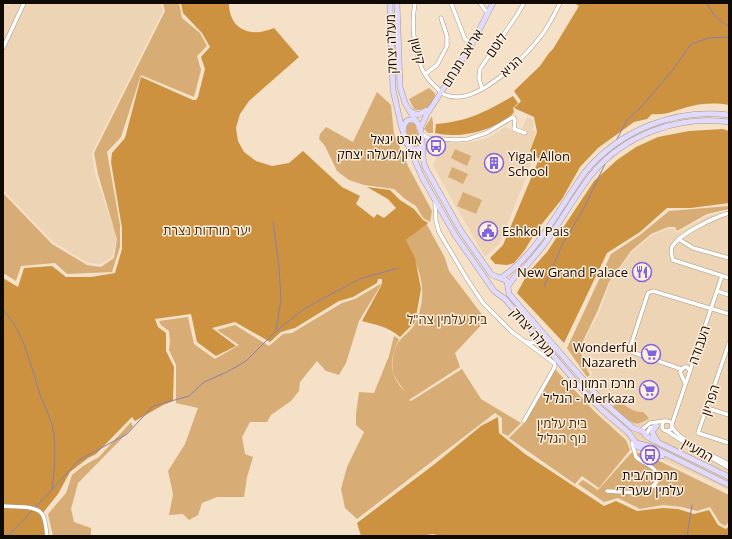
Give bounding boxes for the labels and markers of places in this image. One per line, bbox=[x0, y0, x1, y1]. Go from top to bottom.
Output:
place label: אורט יגאל אלון/מעלה יצחק bbox=[337, 130, 422, 163]
bus stop icon: אורט יגאל אלון/מעלה יצחק bbox=[425, 135, 447, 157]
place label: Yigal Allon School bbox=[508, 147, 570, 180]
building icon: Yigal Allon School bbox=[483, 152, 505, 174]
public building icon: Eshkol Pais bbox=[477, 220, 499, 242]
place label: Eshkol Pais bbox=[502, 222, 569, 240]
restaurant icon: New Grand Palace bbox=[631, 261, 653, 283]
place label: New Grand Palace bbox=[517, 263, 628, 281]
place label: Wonderful Nazareth bbox=[573, 338, 637, 371]
supermarket icon: Wonderful Nazareth bbox=[640, 343, 662, 365]
place label: מרכז המזון נוף הגליל - Merkaza bbox=[543, 374, 635, 407]
supermarket icon: מרכז המזון נוף הגליל - Merkaza bbox=[638, 379, 660, 401]
bus stop icon: מרכזה/בית עלמין שער ד׳ bbox=[639, 444, 661, 466]
place label: מרכזה/בית עלמין שער ד׳ bbox=[616, 466, 684, 499]

